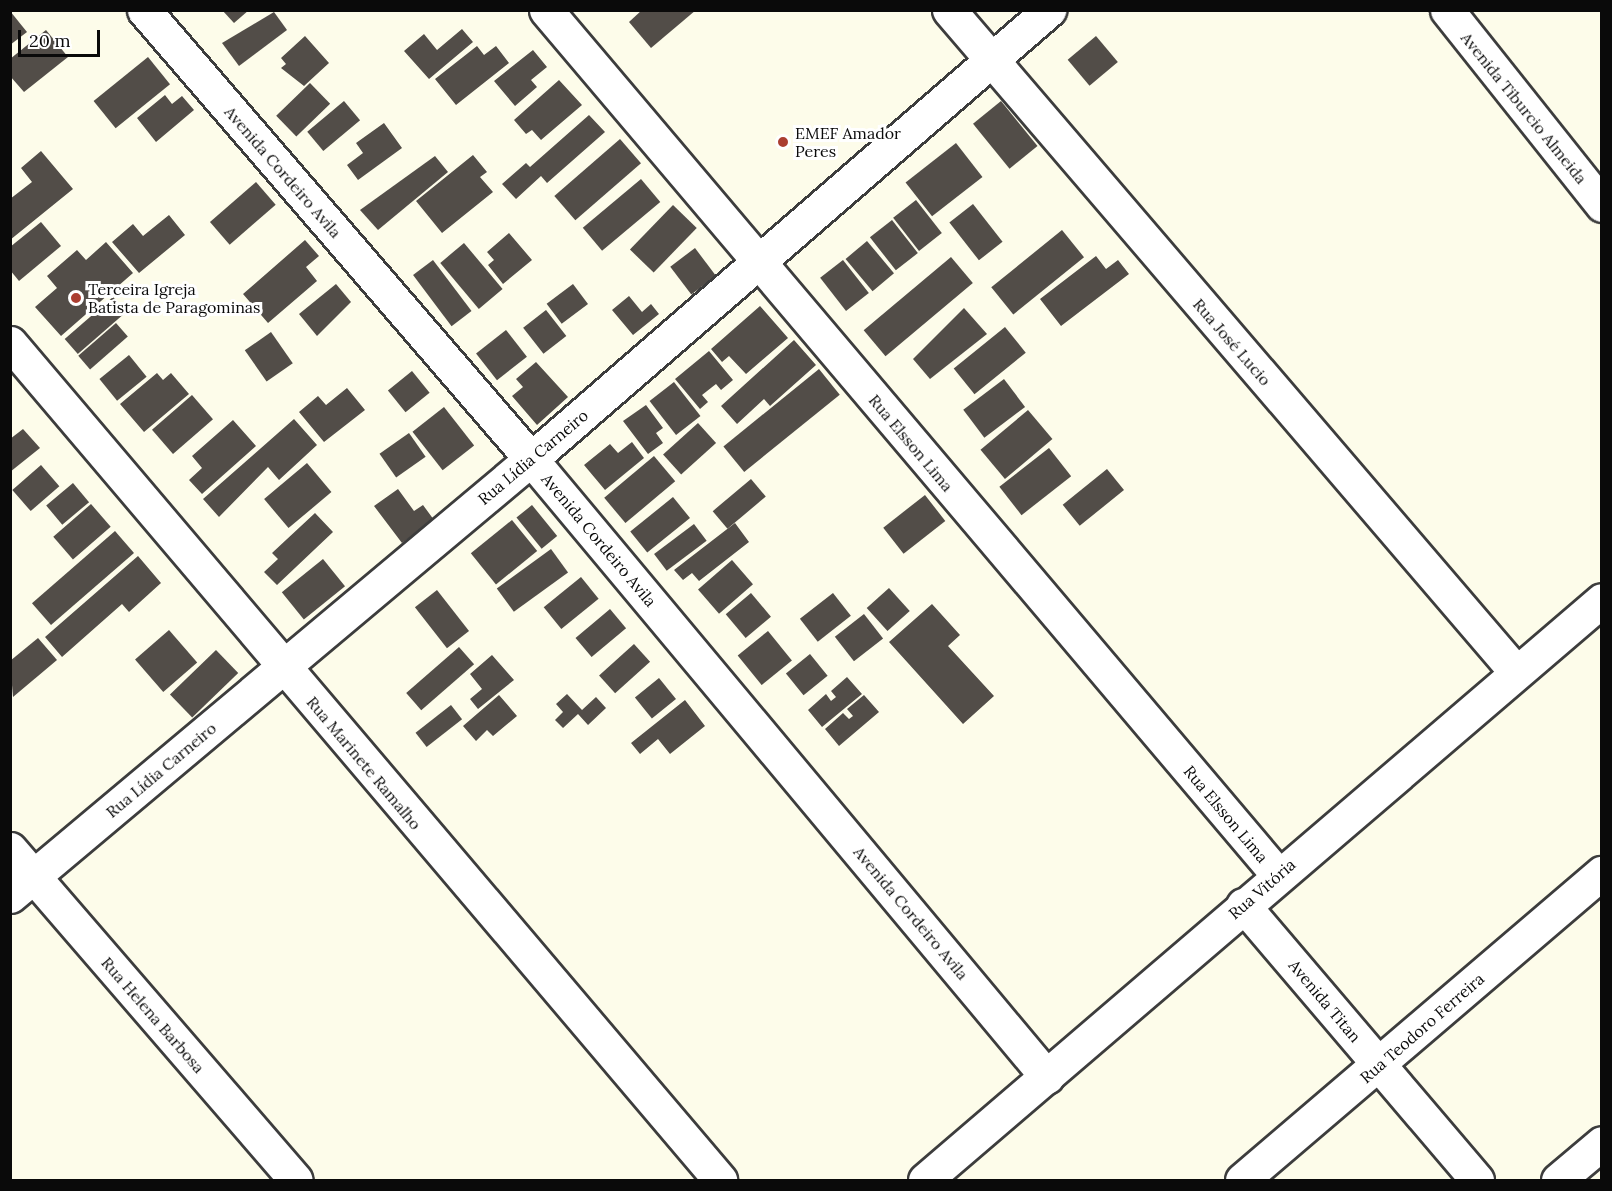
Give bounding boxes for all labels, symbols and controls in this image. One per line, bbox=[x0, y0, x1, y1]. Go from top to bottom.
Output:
scale bar bbox=[21, 18, 104, 56]
street label: Avenida Tiburcio Almeida bbox=[1457, 28, 1591, 188]
text: 20 m bbox=[29, 29, 71, 52]
street label: Avenida Cordeiro Avila bbox=[221, 102, 345, 242]
place label: EMEF Amador Peres bbox=[795, 123, 901, 161]
marker: EMEF Amador Peres bbox=[776, 135, 790, 149]
place label: Terceira Igreja Batista de Paragominas bbox=[88, 279, 261, 317]
marker: Terceira Igreja Batista de Paragominas bbox=[69, 291, 83, 305]
street label: Rua José Lucio bbox=[1189, 295, 1275, 389]
street label: Rua Elsson Lima bbox=[865, 391, 957, 495]
street label: Rua Lídia Carneiro bbox=[474, 405, 592, 509]
street label: Avenida Cordeiro Avila bbox=[538, 469, 660, 611]
street label: Rua Marinete Ramalho bbox=[303, 693, 425, 833]
street label: Rua Lídia Carneiro bbox=[102, 718, 220, 822]
street label: Rua Elsson Lima bbox=[1180, 762, 1272, 866]
street label: Avenida Cordeiro Avila bbox=[850, 842, 972, 984]
street label: Rua Vitória bbox=[1225, 855, 1299, 923]
street label: Rua Helena Barbosa bbox=[97, 953, 209, 1077]
street label: Avenida Titan bbox=[1285, 956, 1365, 1046]
street label: Rua Teodoro Ferreira bbox=[1356, 969, 1488, 1087]

